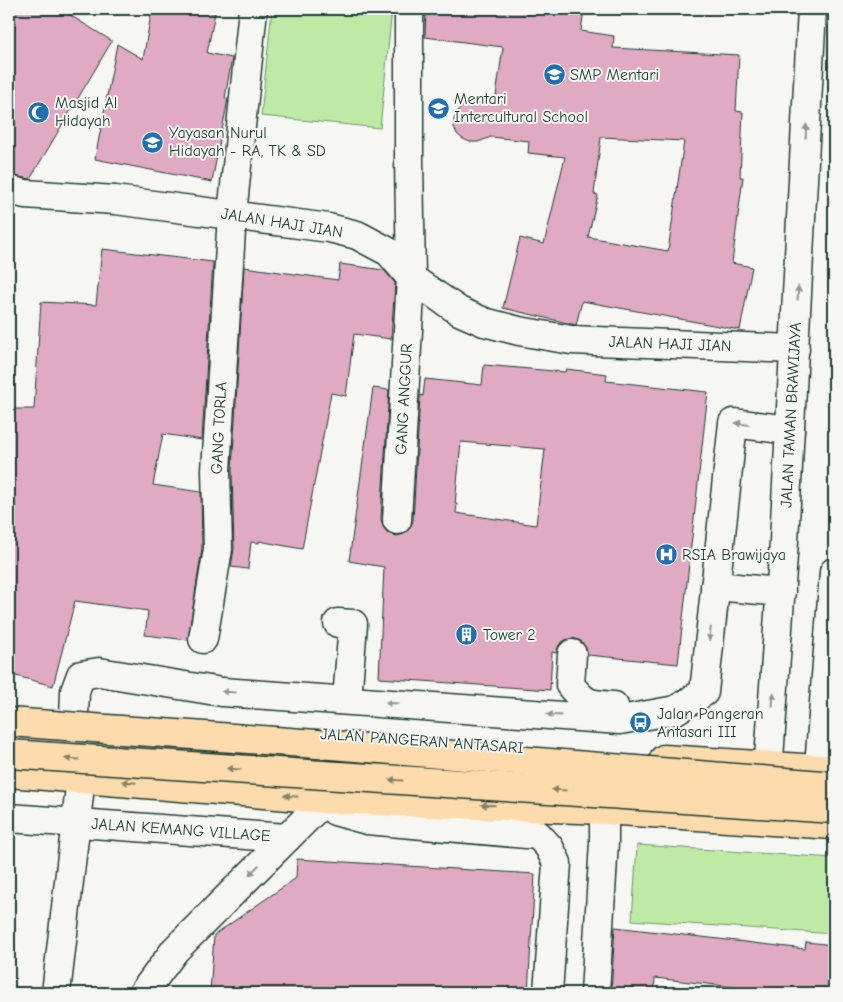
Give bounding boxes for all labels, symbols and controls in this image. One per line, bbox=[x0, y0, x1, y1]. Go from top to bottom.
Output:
school or university icon: SMP Mentari bbox=[542, 63, 566, 87]
place label: SMP Mentari bbox=[570, 66, 659, 84]
place label: Mentari Intercultural School bbox=[454, 90, 588, 126]
place label: Masjid Al Hidayah bbox=[55, 94, 117, 130]
school or university icon: Mentari Intercultural School bbox=[426, 96, 450, 120]
mosque icon: Masjid Al Hidayah bbox=[27, 100, 51, 124]
one-way arrow bbox=[802, 123, 810, 139]
place label: Yayasan Nurul Hidayah - RA, TK & SD bbox=[169, 124, 326, 160]
school or university icon: Yayasan Nurul Hidayah - RA, TK & SD bbox=[141, 130, 165, 154]
street label: JALAN HAJI JIAN bbox=[220, 204, 344, 242]
one-way arrow bbox=[794, 285, 802, 301]
street label: JALAN TAMAN BRAWIJAYA bbox=[777, 322, 805, 508]
street label: JALAN HAJI JIAN bbox=[608, 333, 732, 355]
street label: GANG ANGGUR bbox=[392, 342, 416, 455]
street label: GANG TORLA bbox=[208, 381, 230, 475]
one-way arrow bbox=[733, 420, 749, 428]
hospital icon: RSIA Brawijaya bbox=[654, 543, 678, 567]
place label: RSIA Brawijaya bbox=[682, 546, 786, 564]
building icon: Tower 2 bbox=[455, 623, 479, 647]
place label: Tower 2 bbox=[483, 626, 536, 644]
one-way arrow bbox=[706, 627, 714, 643]
one-way arrow bbox=[221, 688, 237, 696]
one-way arrow bbox=[769, 692, 777, 708]
one-way arrow bbox=[383, 699, 399, 707]
place label: Jalan Pangeran Antasari III bbox=[657, 705, 764, 741]
one-way arrow bbox=[545, 710, 561, 718]
bus stop icon: Jalan Pangeran Antasari III bbox=[629, 711, 653, 735]
street label: JALAN PANGERAN ANTASARI bbox=[320, 725, 524, 757]
one-way arrow bbox=[64, 754, 80, 762]
one-way arrow bbox=[226, 765, 242, 773]
one-way arrow bbox=[388, 776, 404, 784]
one-way arrow bbox=[121, 778, 137, 786]
one-way arrow bbox=[550, 786, 566, 794]
one-way arrow bbox=[283, 791, 299, 799]
one-way arrow bbox=[480, 801, 496, 809]
street label: JALAN KEMANG VILLAGE bbox=[91, 815, 272, 845]
one-way arrow bbox=[248, 864, 260, 876]

